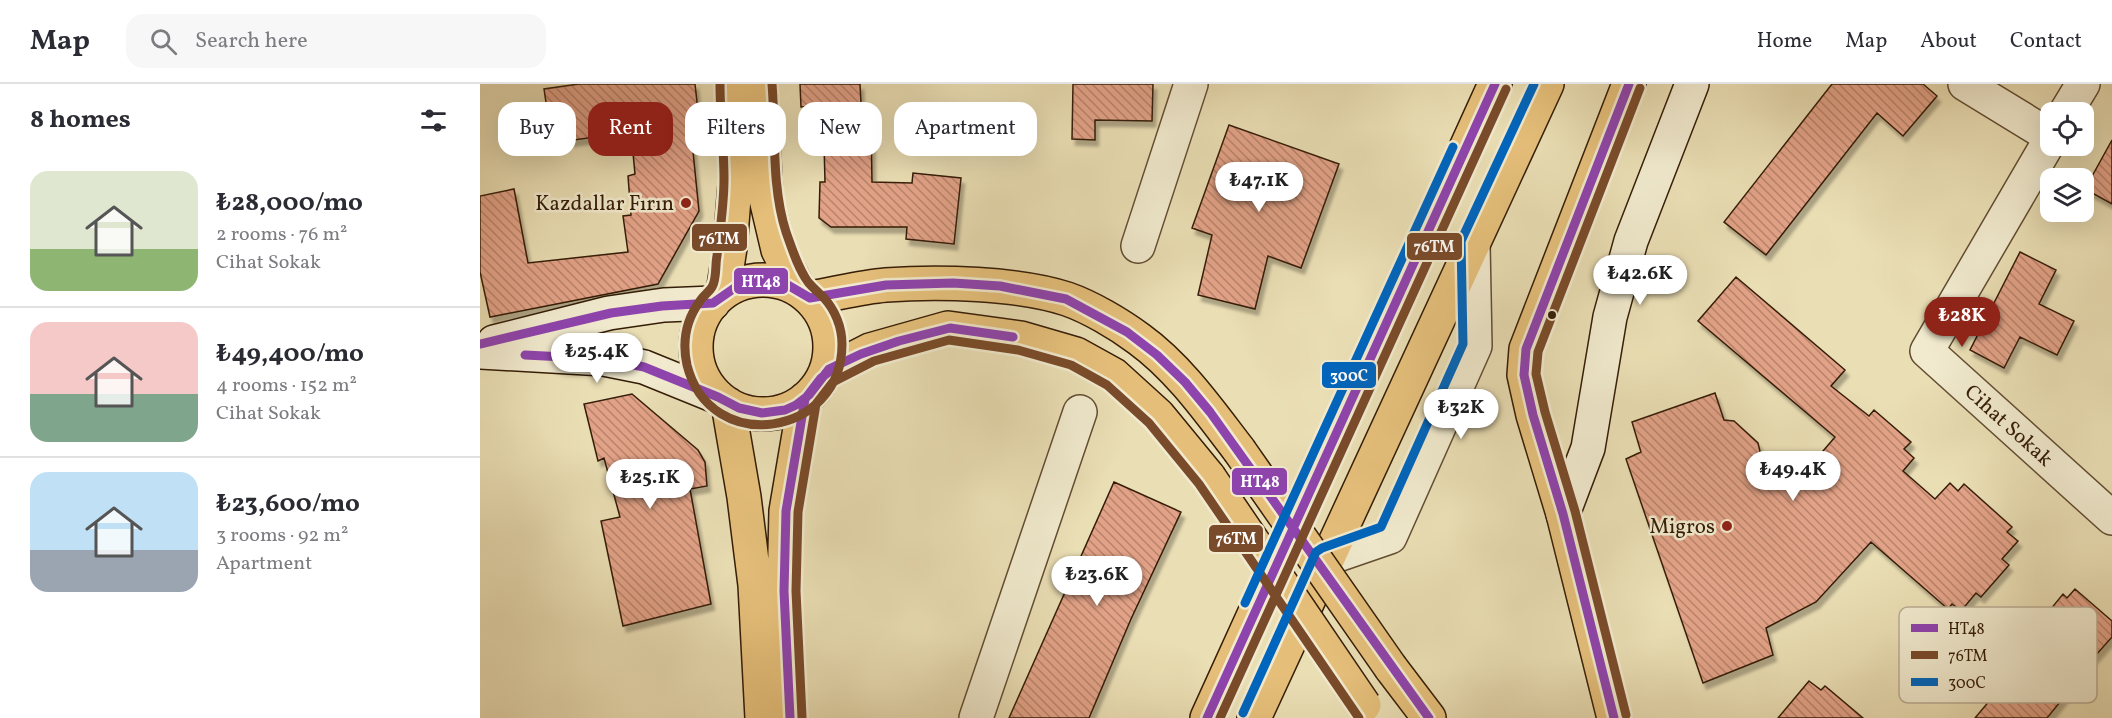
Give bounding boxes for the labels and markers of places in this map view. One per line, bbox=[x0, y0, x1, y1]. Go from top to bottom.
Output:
pin: ₺47.1K bbox=[1210, 162, 1308, 213]
place label: Kazdallar Fırın bbox=[535, 190, 674, 219]
marker: Kazdallar Fırın bbox=[679, 196, 693, 210]
pin: ₺42.6K bbox=[1591, 255, 1689, 306]
pin: ₺28K bbox=[1926, 297, 1998, 348]
unlabelled marker bbox=[1546, 309, 1558, 321]
pin: ₺25.4K bbox=[548, 333, 646, 384]
pin: ₺32K bbox=[1425, 389, 1497, 440]
pin: ₺49.4K bbox=[1744, 451, 1842, 502]
pin: ₺25.1K bbox=[601, 459, 699, 510]
place label: Migros bbox=[1649, 513, 1715, 542]
marker: Migros bbox=[1720, 519, 1734, 533]
pin: ₺23.6K bbox=[1048, 556, 1146, 607]

